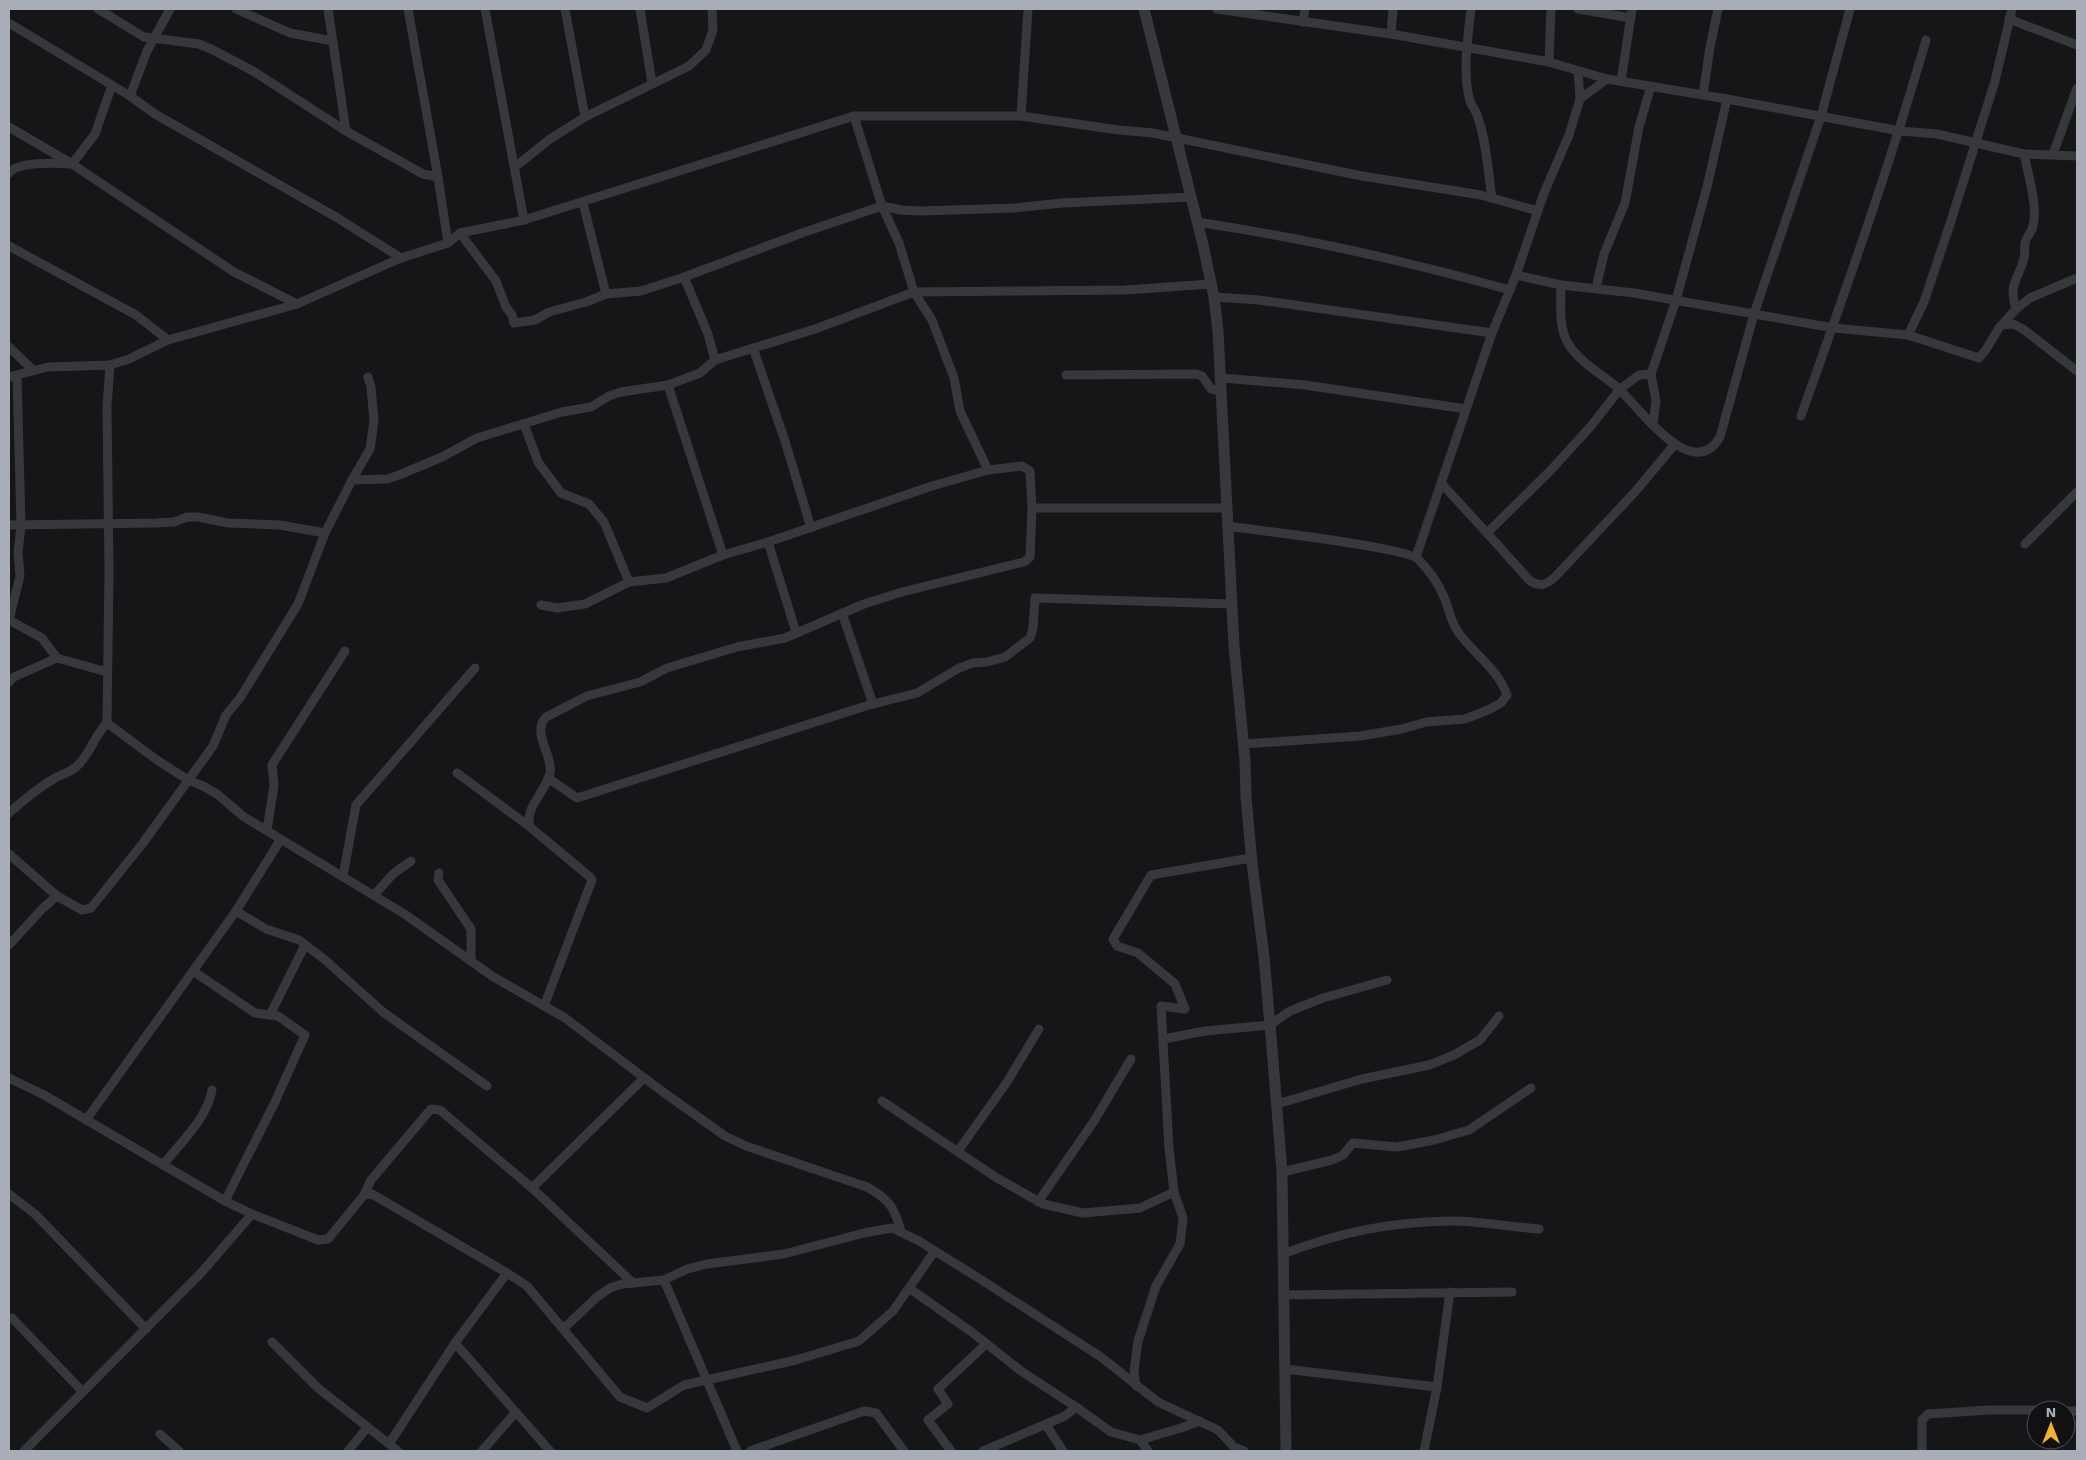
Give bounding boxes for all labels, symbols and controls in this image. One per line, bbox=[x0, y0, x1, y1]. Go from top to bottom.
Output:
north arrow bbox=[2026, 1400, 2076, 1450]
text: N bbox=[2046, 1404, 2056, 1420]

